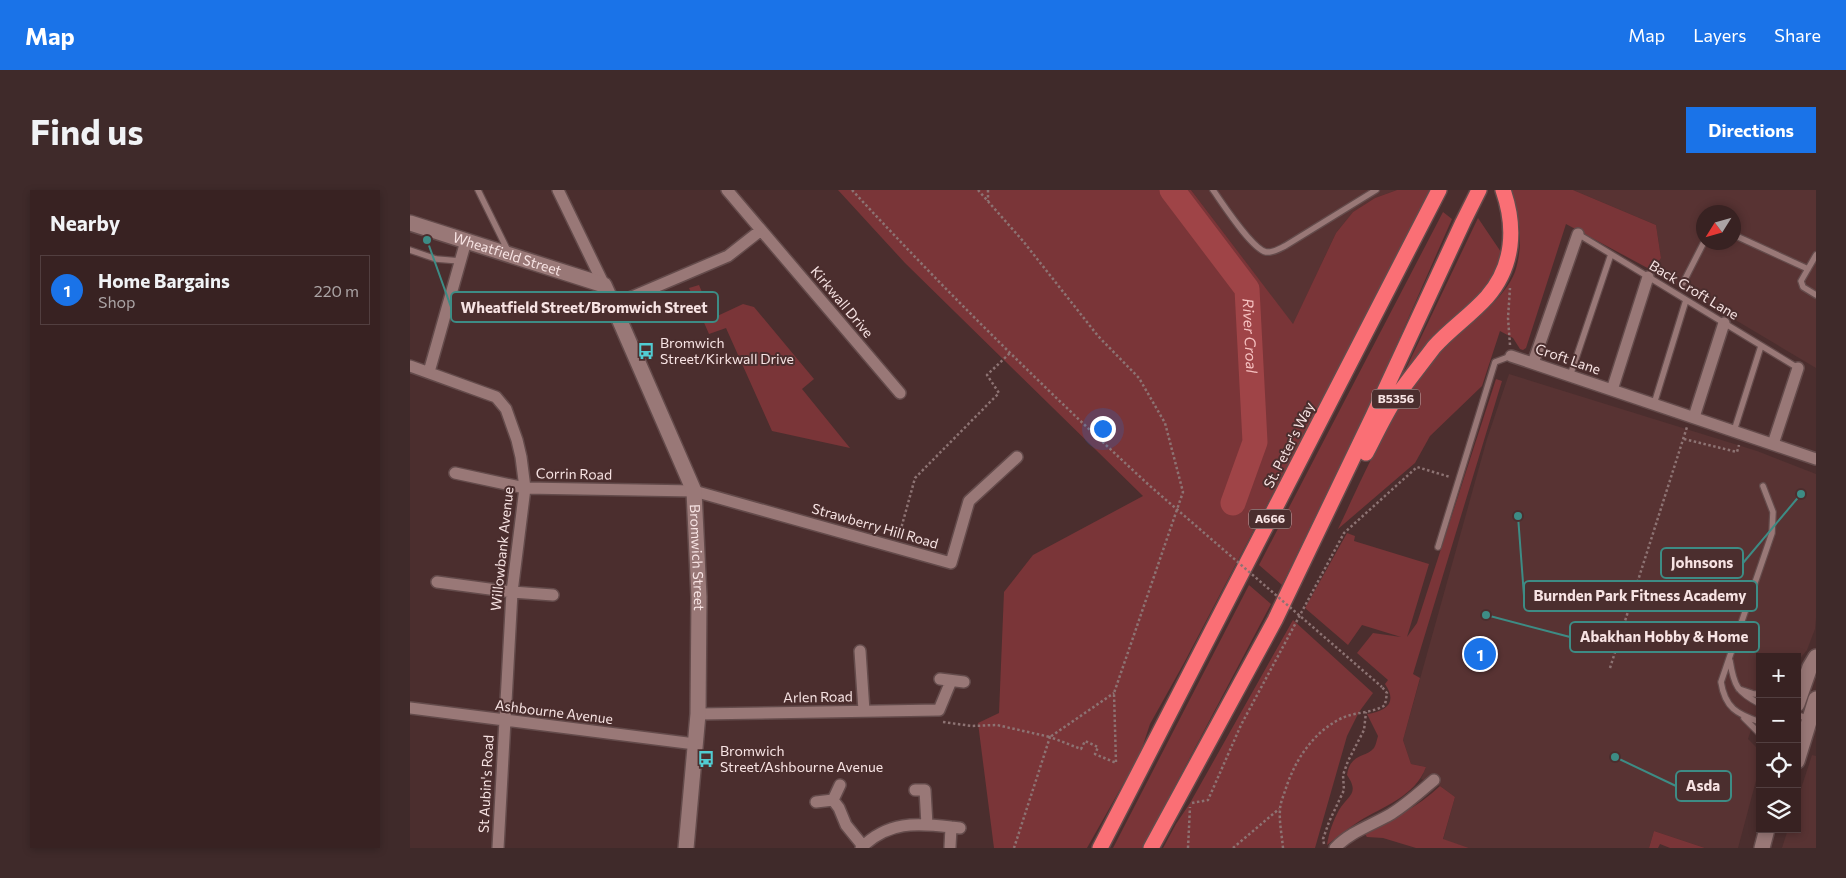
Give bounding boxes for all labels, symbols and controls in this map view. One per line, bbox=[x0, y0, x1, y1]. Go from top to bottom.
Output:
text: Map bbox=[25, 21, 75, 50]
text: Map bbox=[1628, 24, 1665, 46]
text: Layers bbox=[1693, 24, 1746, 46]
text: Share bbox=[1774, 24, 1821, 46]
button: Directions bbox=[1686, 107, 1816, 153]
text: Find us bbox=[30, 109, 144, 152]
north arrow bbox=[1696, 205, 1741, 250]
text: Nearby bbox=[50, 210, 120, 235]
street label: Wheatfield Street bbox=[451, 228, 564, 279]
street label: Back Croft Lane bbox=[1646, 256, 1742, 323]
street label: Kirkwall Drive bbox=[808, 262, 877, 341]
text: Home Bargains bbox=[98, 269, 230, 292]
text: 1 bbox=[63, 281, 71, 300]
text: 220 m bbox=[314, 281, 359, 300]
text: Shop bbox=[98, 292, 136, 311]
callout: Wheatfield Street/Bromwich Street bbox=[451, 292, 718, 322]
text: Wheatfield Street/Bromwich Street bbox=[461, 298, 708, 316]
water label: River Croal bbox=[1239, 298, 1261, 375]
place label: Bromwich Street/Kirkwall Drive bbox=[660, 334, 794, 367]
street label: Croft Lane bbox=[1533, 339, 1603, 378]
bus stop icon: Bromwich Street/Kirkwall Drive bbox=[636, 341, 656, 361]
road number: B5356 bbox=[1372, 390, 1420, 408]
street label: St. Peter's Way bbox=[1260, 399, 1317, 491]
your location bbox=[1090, 416, 1116, 442]
street label: Corrin Road bbox=[536, 464, 612, 483]
street label: Willowbank Avenue bbox=[487, 486, 516, 612]
street label: Strawberry Hill Road bbox=[810, 499, 940, 552]
street label: Bromwich Street bbox=[687, 504, 708, 611]
road number: A666 bbox=[1249, 510, 1291, 528]
callout: Johnsons bbox=[1661, 548, 1743, 578]
text: Johnsons bbox=[1671, 553, 1733, 571]
callout: Burnden Park Fitness Academy bbox=[1524, 581, 1757, 611]
text: Burnden Park Fitness Academy bbox=[1534, 586, 1747, 604]
callout: Abakhan Hobby & Home bbox=[1570, 622, 1759, 652]
text: Abakhan Hobby & Home bbox=[1580, 627, 1748, 645]
pin: 1 bbox=[1464, 635, 1496, 673]
map controls bbox=[1756, 653, 1801, 833]
button: + bbox=[1756, 653, 1801, 698]
street label: Arlen Road bbox=[783, 687, 853, 706]
street label: Ashbourne Avenue bbox=[494, 696, 614, 727]
button: − bbox=[1756, 698, 1801, 743]
street label: St Aubin's Road bbox=[474, 734, 497, 834]
place label: Bromwich Street/Ashbourne Avenue bbox=[720, 742, 883, 775]
button: locate bbox=[1756, 743, 1801, 788]
bus stop icon: Bromwich Street/Ashbourne Avenue bbox=[696, 749, 716, 769]
callout: Asda bbox=[1676, 771, 1731, 801]
text: Asda bbox=[1686, 776, 1720, 794]
button: layers bbox=[1756, 788, 1801, 833]

